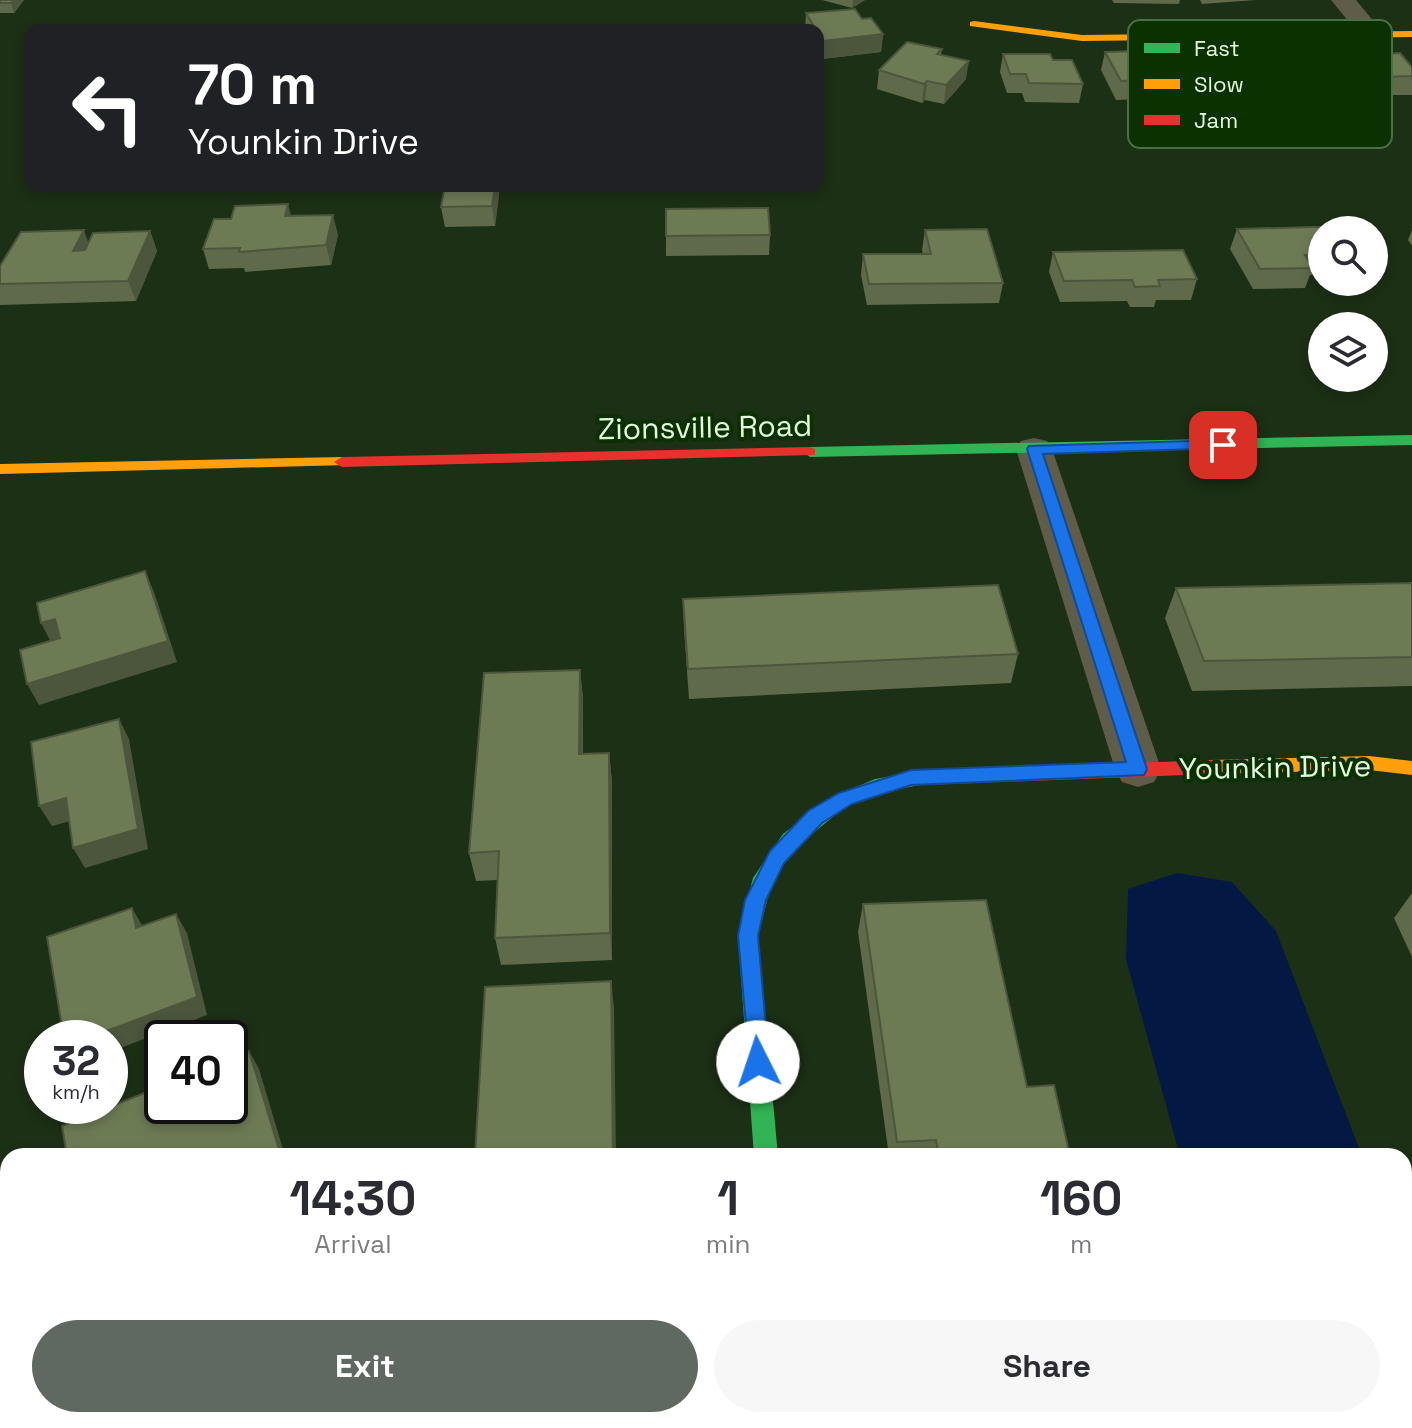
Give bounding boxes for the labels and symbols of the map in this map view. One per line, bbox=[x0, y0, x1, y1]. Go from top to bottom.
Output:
legend bbox=[1128, 20, 1392, 148]
text: Fast bbox=[1194, 34, 1240, 62]
text: Slow bbox=[1194, 70, 1244, 98]
text: Jam bbox=[1194, 106, 1238, 134]
street label: Zionsville Road bbox=[598, 406, 812, 448]
pin bbox=[1189, 411, 1257, 479]
street label: Younkin Drive bbox=[1178, 746, 1372, 788]
speed limit sign: 40 bbox=[144, 1020, 248, 1124]
position arrow bbox=[716, 1020, 800, 1104]

